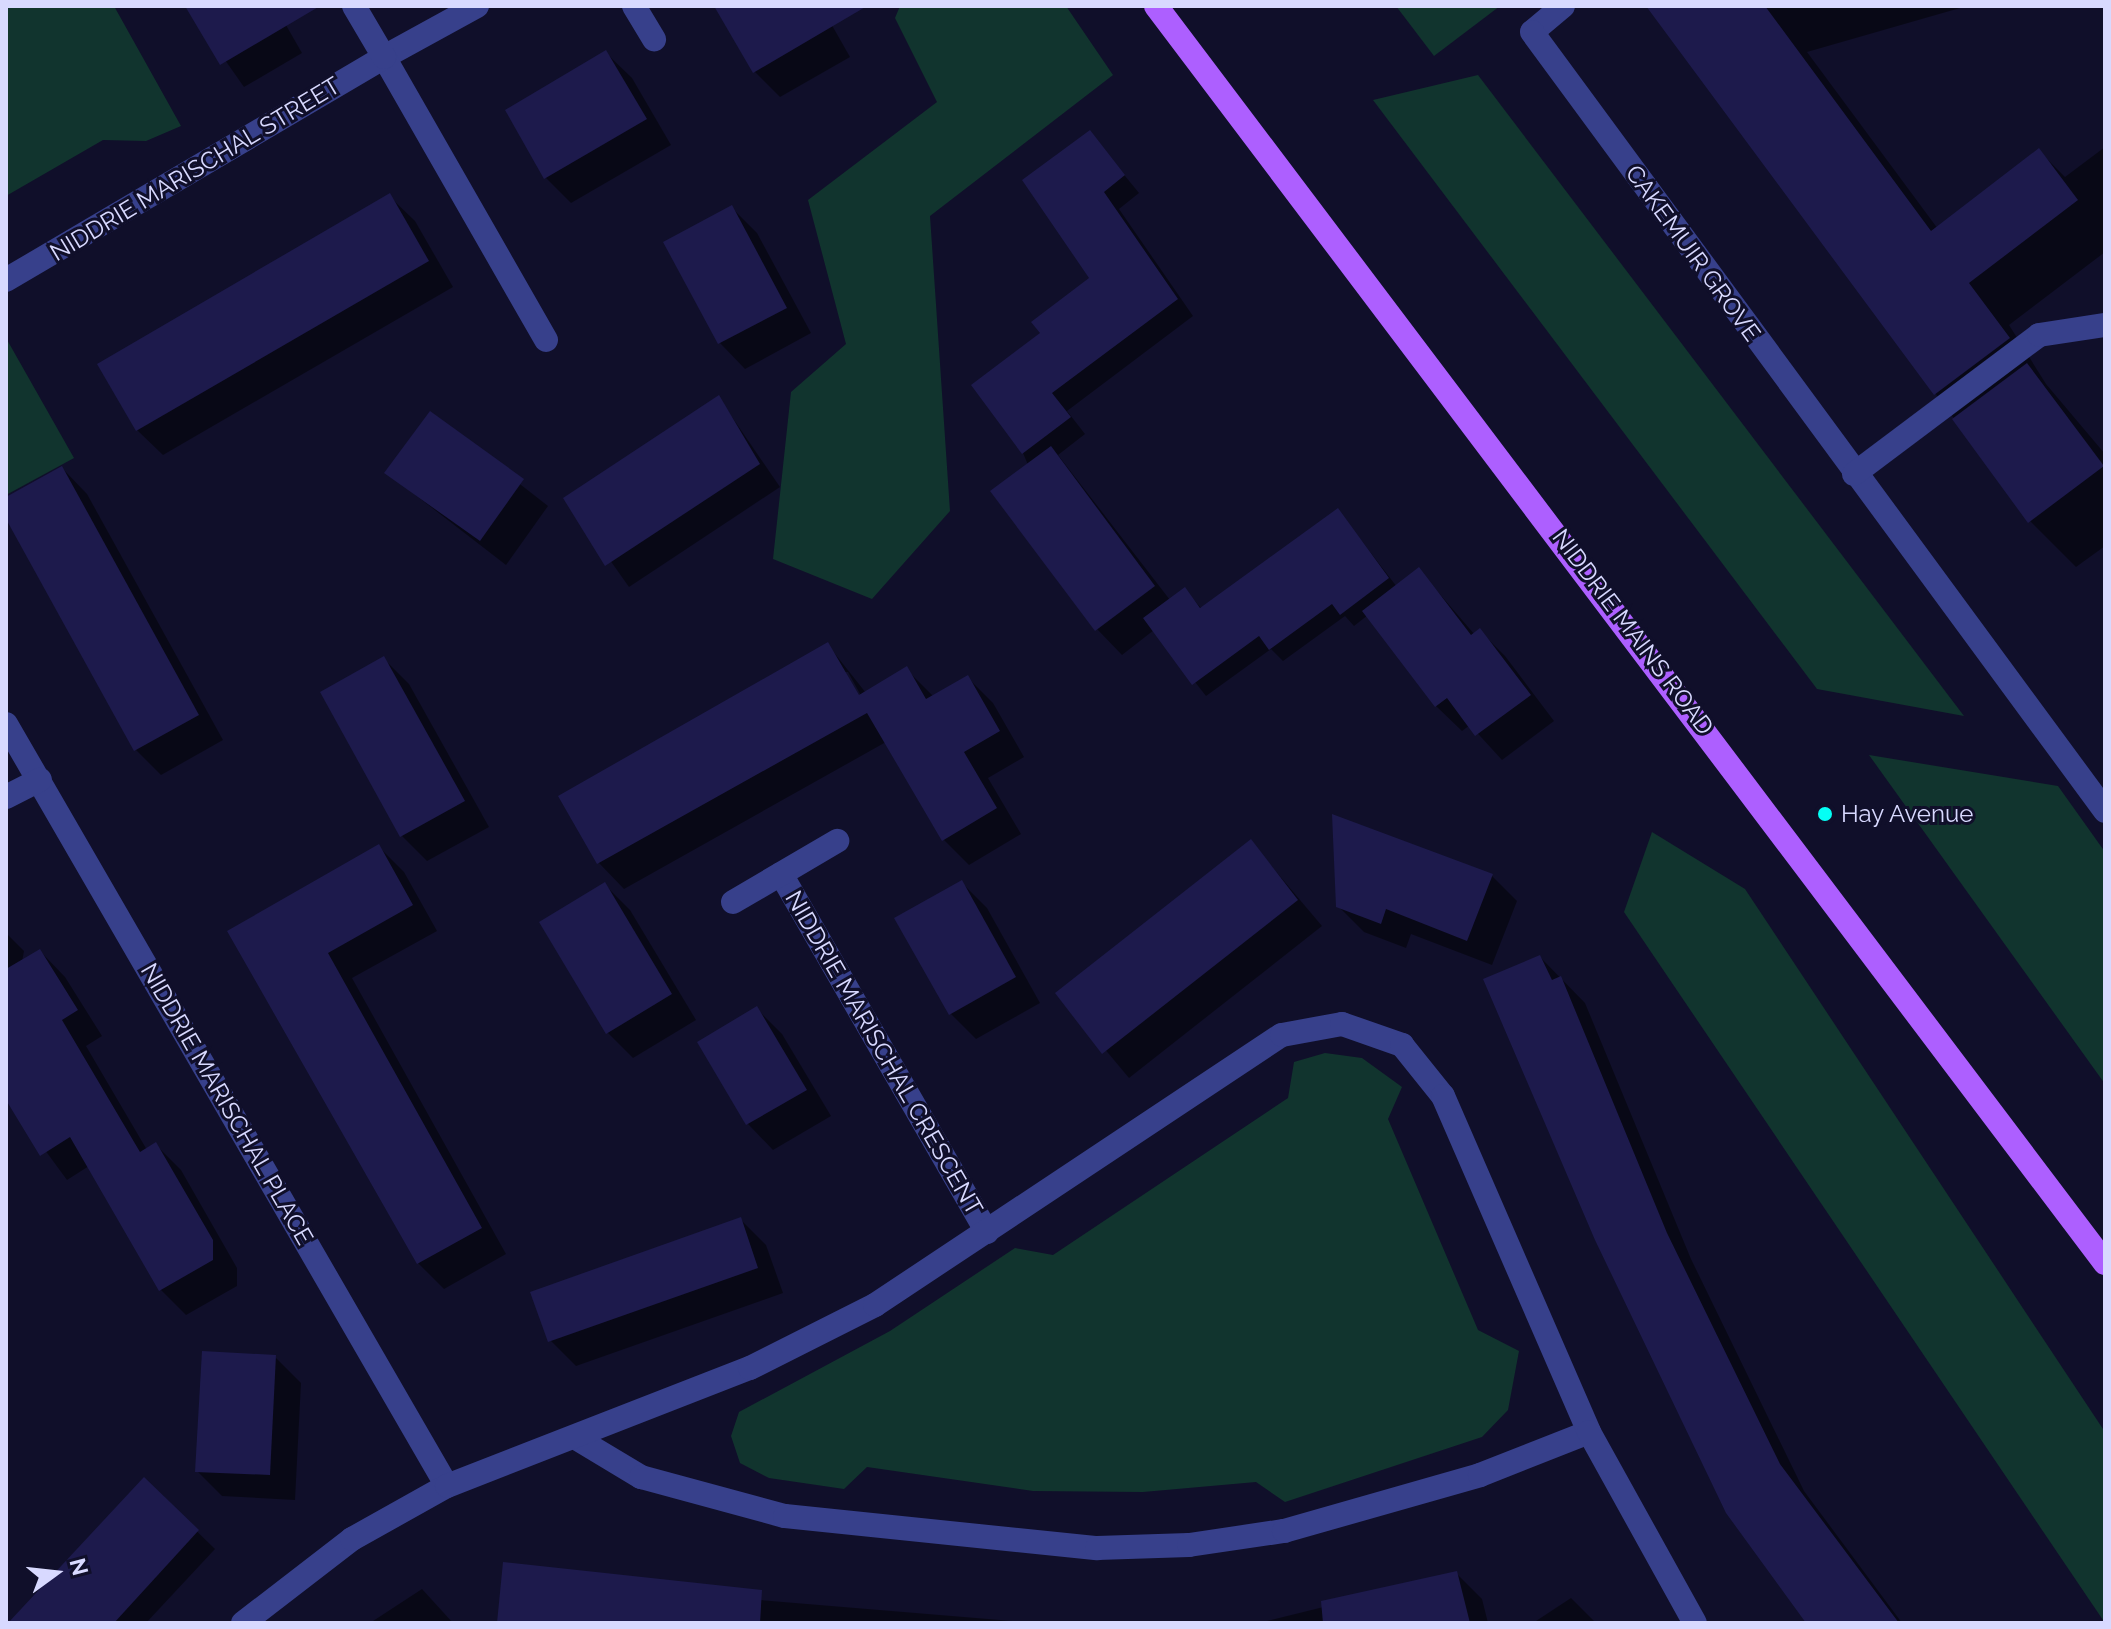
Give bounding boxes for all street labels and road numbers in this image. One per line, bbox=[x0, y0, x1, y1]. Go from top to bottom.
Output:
street label: NIDDRIE MARISCHAL STREET bbox=[44, 71, 346, 267]
street label: CAKEMUIR GROVE bbox=[1619, 159, 1767, 347]
street label: NIDDRIE MAINS ROAD bbox=[1546, 523, 1720, 741]
street label: NIDDRIE MARISCHAL CRESCENT bbox=[779, 885, 989, 1221]
street label: NIDDRIE MARISCHAL PLACE bbox=[134, 958, 320, 1250]

